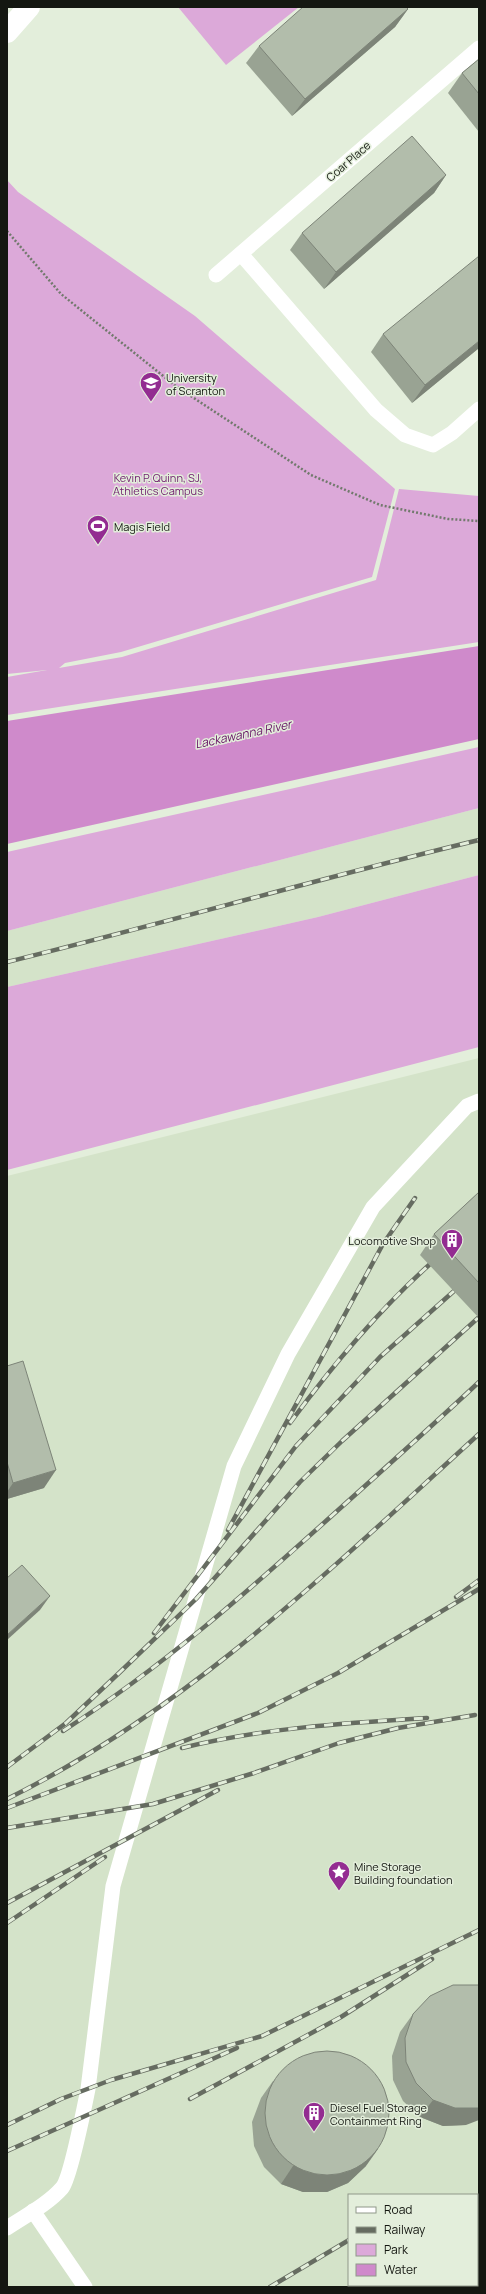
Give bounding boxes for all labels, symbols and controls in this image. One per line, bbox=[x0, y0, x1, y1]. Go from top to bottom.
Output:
street label: Coar Place bbox=[323, 137, 374, 184]
school or university icon: University of Scranton bbox=[138, 370, 164, 403]
place label: University of Scranton bbox=[166, 370, 225, 398]
park label: Kevin P. Quinn, SJ, Athletics Campus bbox=[113, 470, 203, 498]
sports icon: Magis Field bbox=[85, 513, 111, 546]
place label: Magis Field bbox=[114, 519, 170, 534]
water label: Lackawanna River bbox=[193, 715, 294, 753]
building icon: Locomotive Shop bbox=[439, 1227, 465, 1260]
place label: Locomotive Shop bbox=[348, 1233, 436, 1248]
place icon: Mine Storage Building foundation bbox=[326, 1859, 352, 1892]
place label: Mine Storage Building foundation bbox=[354, 1859, 453, 1887]
building icon: Diesel Fuel Storage Containment Ring bbox=[301, 2100, 327, 2133]
place label: Diesel Fuel Storage Containment Ring bbox=[330, 2100, 427, 2128]
legend bbox=[348, 2194, 478, 2286]
text: Road bbox=[384, 2201, 412, 2218]
text: Railway bbox=[384, 2221, 426, 2238]
text: Park bbox=[384, 2241, 409, 2258]
text: Water bbox=[384, 2261, 418, 2278]

